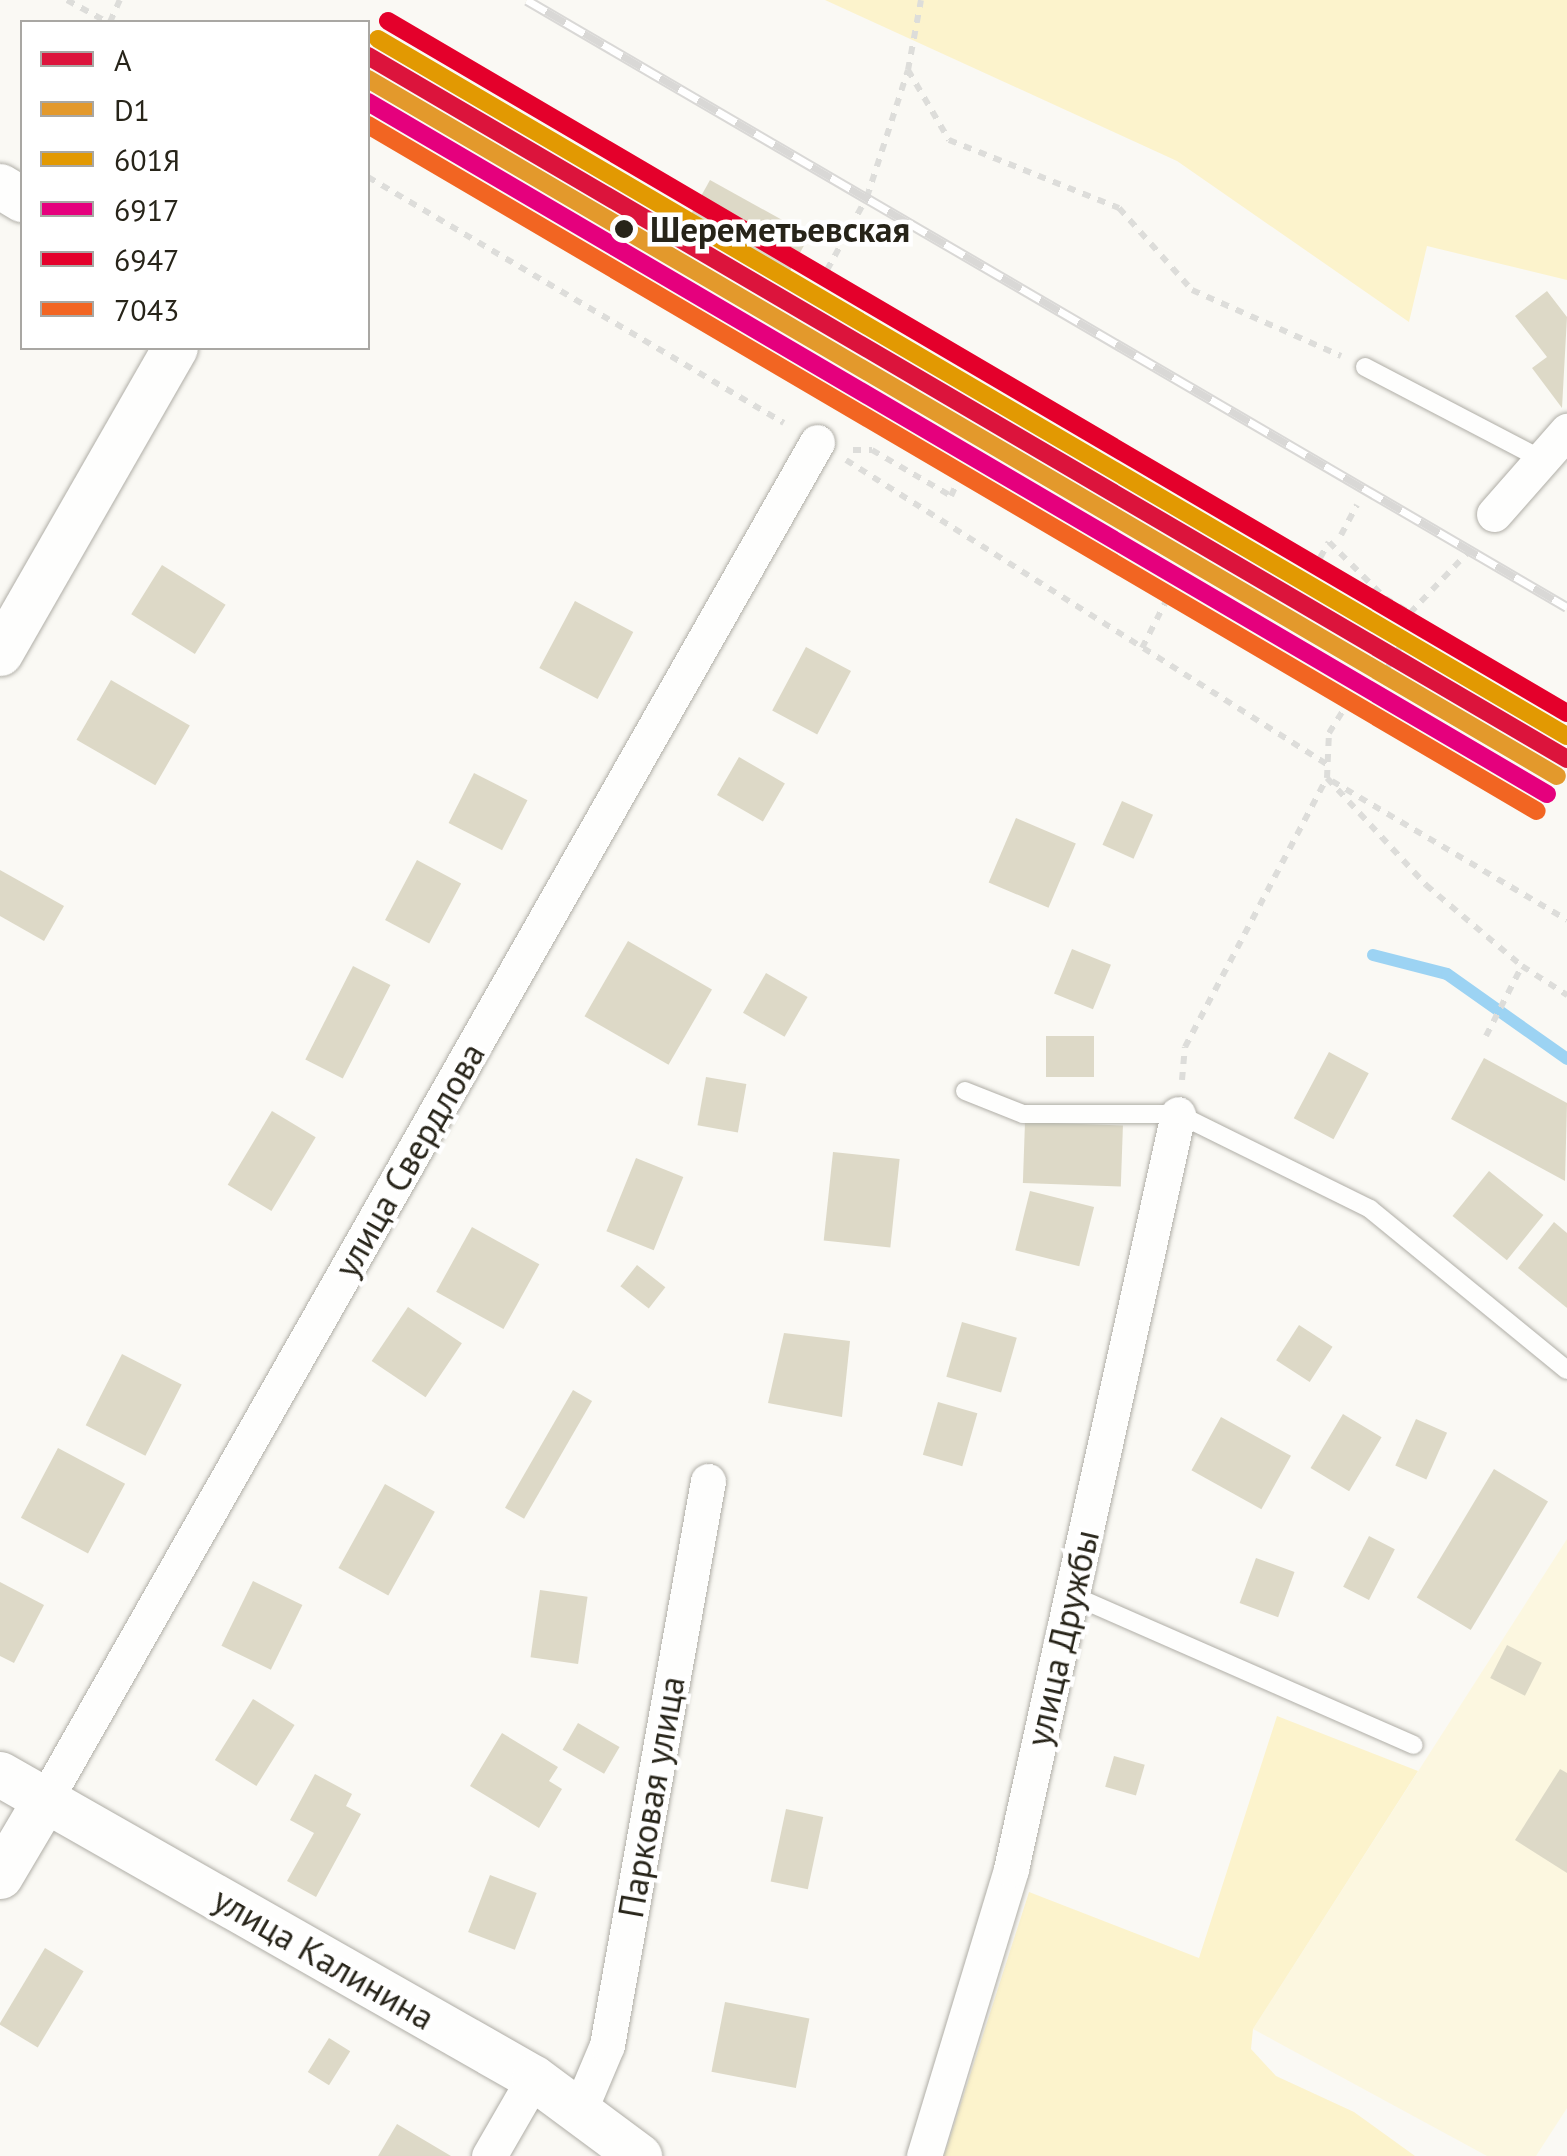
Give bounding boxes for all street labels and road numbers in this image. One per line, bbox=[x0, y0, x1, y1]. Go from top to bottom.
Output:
street label: улица Свердлова bbox=[325, 1035, 493, 1285]
street label: улица Дружбы bbox=[1017, 1525, 1107, 1751]
street label: Парковая улица bbox=[609, 1673, 693, 1921]
street label: улица Калинина bbox=[206, 1878, 442, 2038]

